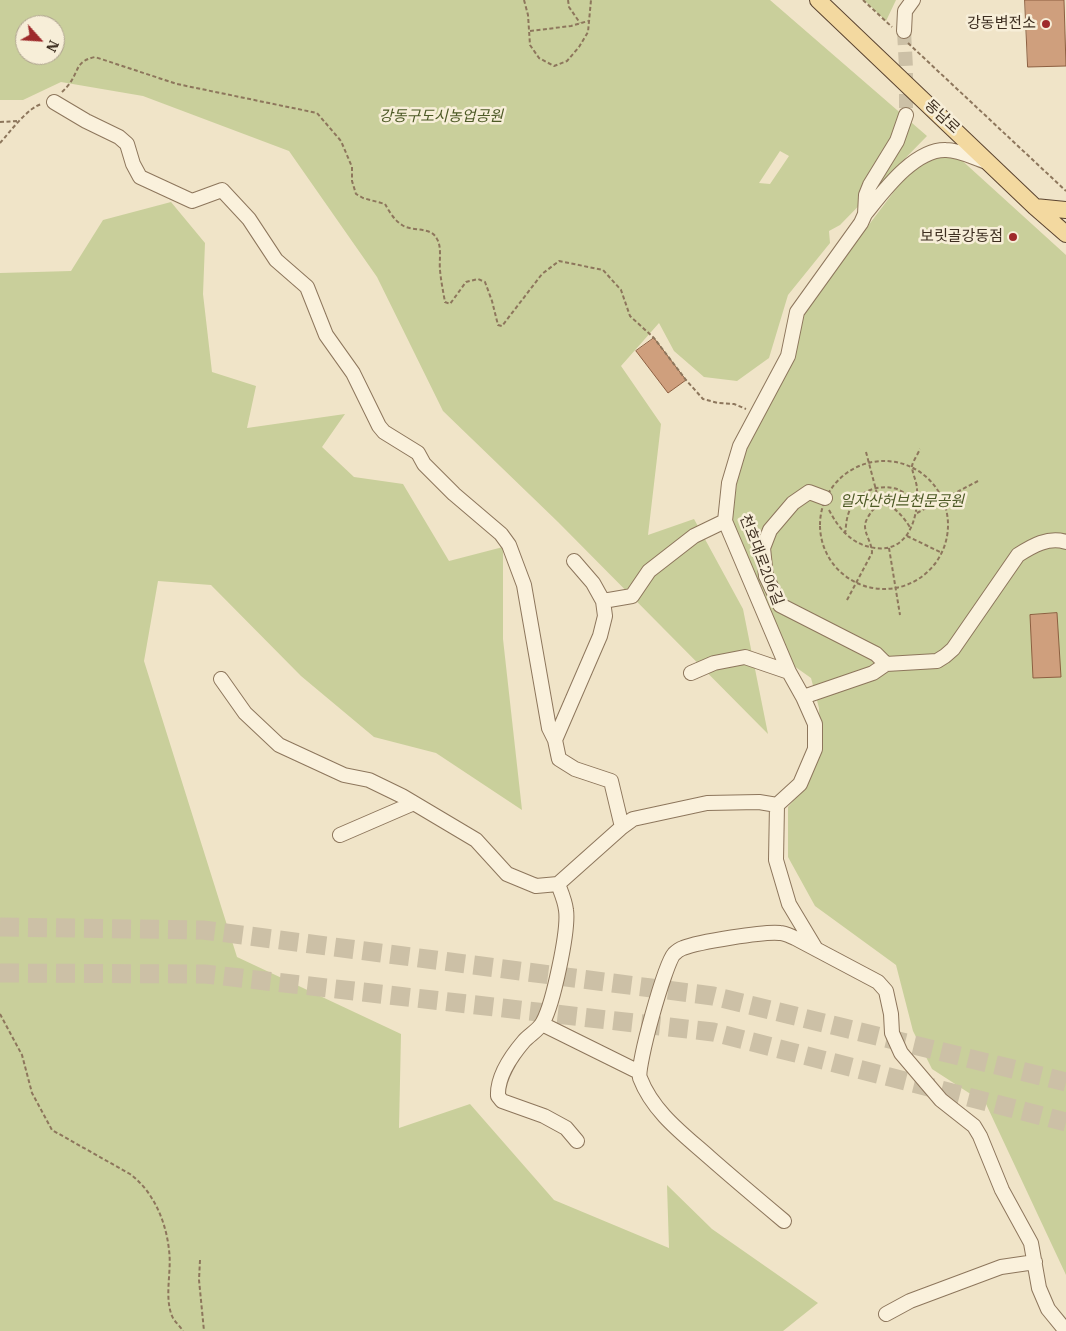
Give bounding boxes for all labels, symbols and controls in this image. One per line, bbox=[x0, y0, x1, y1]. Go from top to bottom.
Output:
north arrow bbox=[15, 15, 65, 65]
place label: 강동변전소 bbox=[967, 15, 1036, 33]
marker: 강동변전소 bbox=[1040, 18, 1052, 30]
text: N bbox=[42, 37, 63, 55]
street label: 동남로 bbox=[921, 96, 963, 138]
park label: 강동구도시농업공원 bbox=[379, 108, 503, 126]
place label: 보릿골강동점 bbox=[920, 228, 1003, 246]
marker: 보릿골강동점 bbox=[1007, 231, 1019, 243]
park label: 일자산허브천문공원 bbox=[840, 493, 964, 511]
street label: 천호대로206길 bbox=[735, 512, 787, 608]

